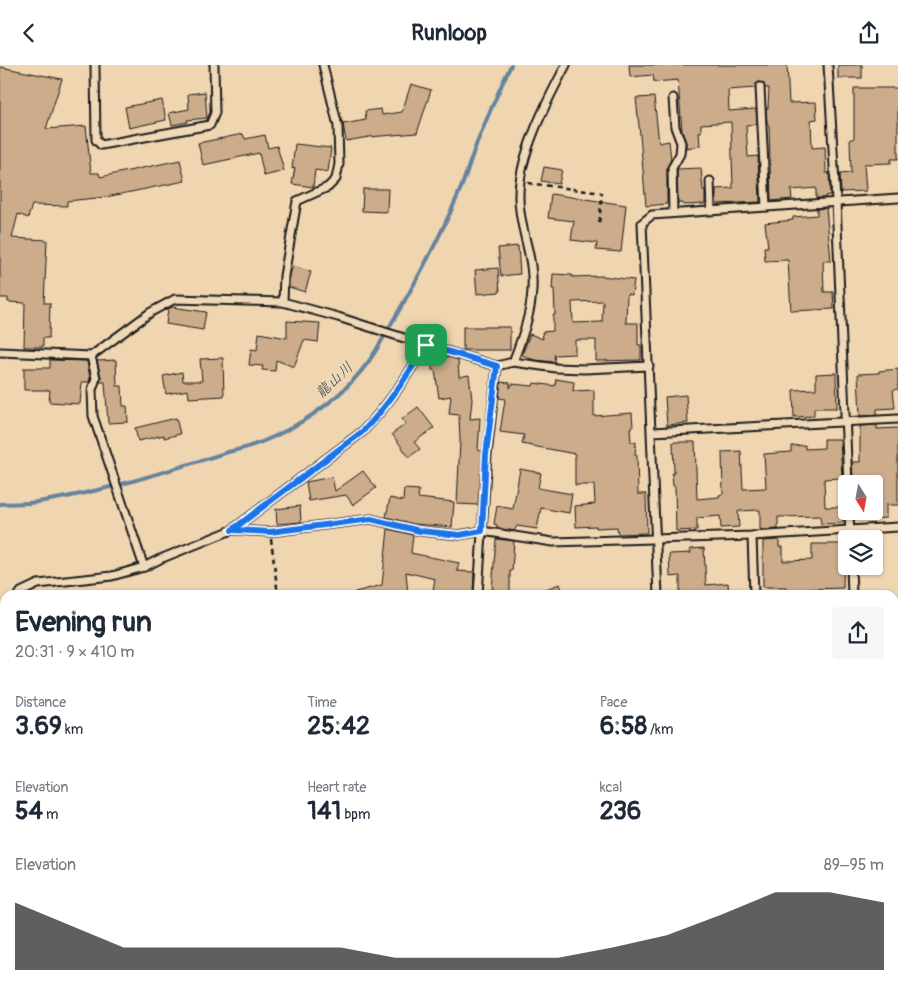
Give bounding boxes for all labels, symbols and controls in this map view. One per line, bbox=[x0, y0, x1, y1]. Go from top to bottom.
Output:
icon: back bbox=[15, 19, 43, 47]
text: Runloop bbox=[411, 19, 487, 47]
icon: share bbox=[855, 19, 883, 47]
pin bbox=[405, 324, 447, 366]
icon: arrive bbox=[412, 331, 440, 359]
water label: 龍山川 bbox=[311, 358, 357, 403]
north arrow bbox=[838, 475, 882, 520]
map controls bbox=[838, 475, 883, 575]
button: layers bbox=[838, 530, 883, 575]
text: Evening run bbox=[15, 605, 152, 640]
button: share bbox=[832, 607, 884, 659]
text: 20:31 · 9 × 410 m bbox=[15, 642, 135, 662]
text: Distance bbox=[15, 694, 66, 711]
text: Time bbox=[307, 694, 337, 711]
text: Pace bbox=[600, 694, 627, 711]
text: 3.69 bbox=[15, 711, 62, 742]
text: 25:42 bbox=[307, 711, 370, 742]
text: 6:58 bbox=[600, 711, 647, 742]
text: km bbox=[62, 721, 83, 738]
text: /km bbox=[647, 721, 673, 738]
text: Elevation bbox=[15, 779, 68, 796]
text: Heart rate bbox=[307, 779, 366, 796]
text: kcal bbox=[600, 779, 622, 796]
text: 54 bbox=[15, 796, 43, 827]
text: 141 bbox=[307, 796, 341, 827]
text: 236 bbox=[600, 796, 641, 827]
text: m bbox=[43, 806, 59, 823]
text: bpm bbox=[341, 806, 370, 823]
text: Elevation bbox=[15, 855, 76, 875]
text: 89–95 m bbox=[824, 855, 884, 875]

